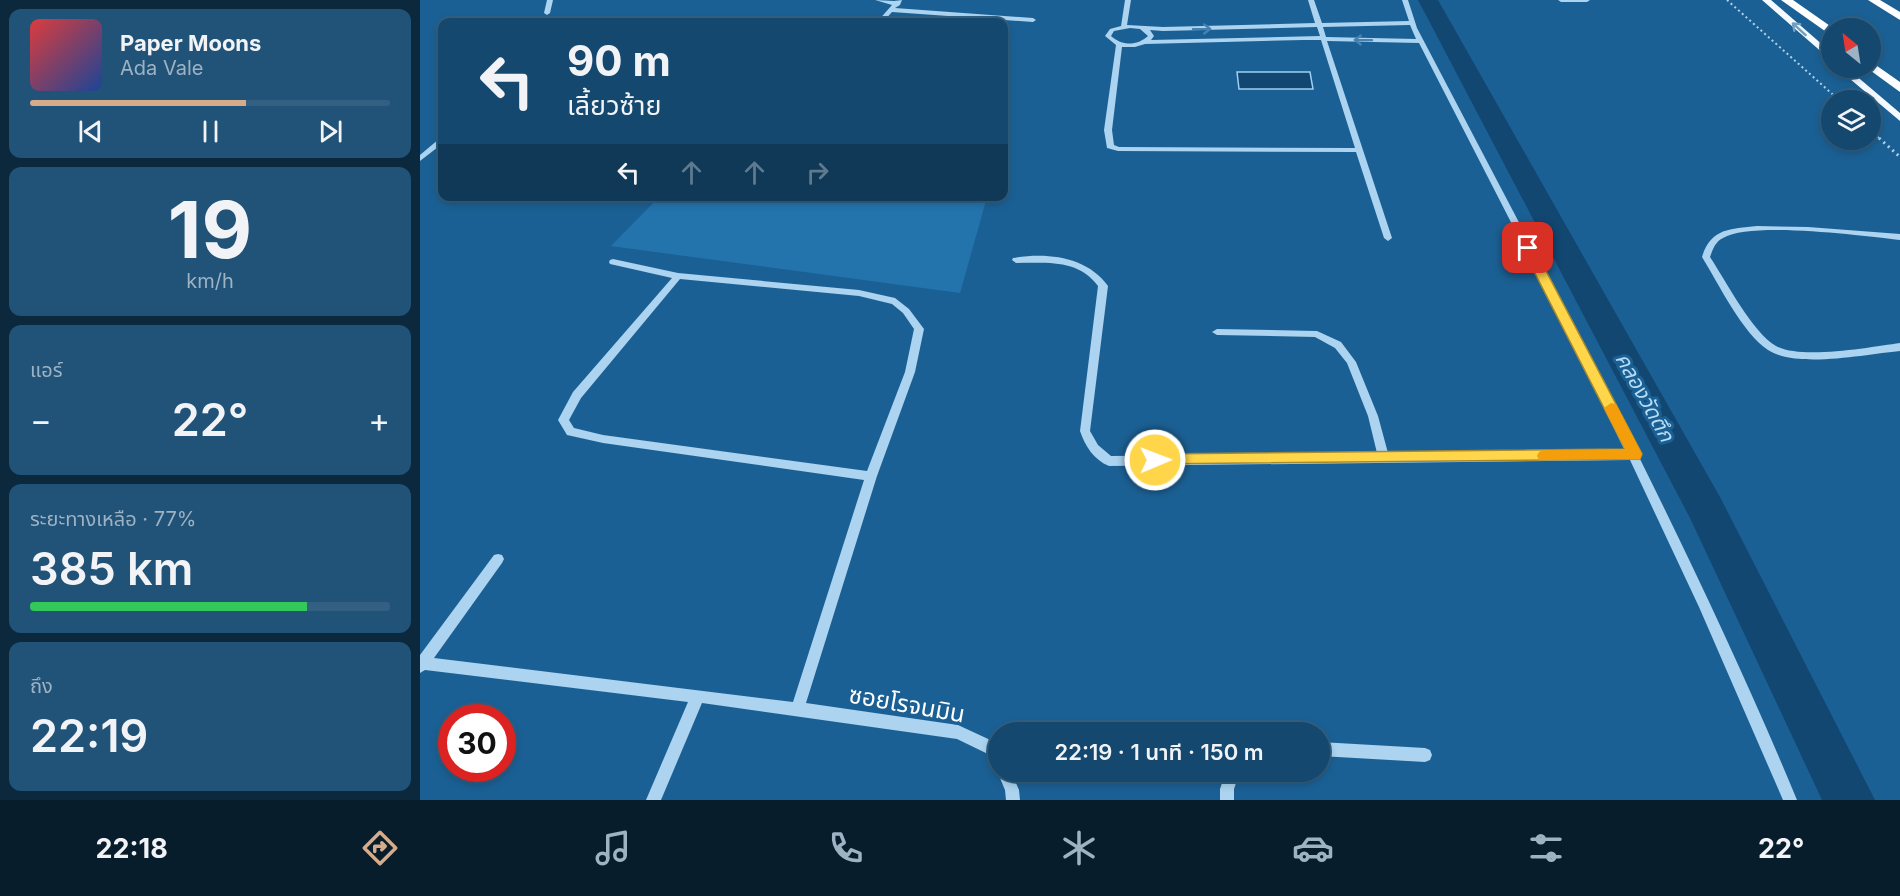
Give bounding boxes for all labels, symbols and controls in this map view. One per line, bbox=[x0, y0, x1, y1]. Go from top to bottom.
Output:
north arrow bbox=[1821, 18, 1881, 78]
map controls bbox=[1821, 18, 1881, 150]
one-way arrow bbox=[1792, 22, 1807, 36]
one-way arrow bbox=[1191, 23, 1211, 35]
text: Paper Moons bbox=[120, 30, 261, 56]
one-way arrow bbox=[1353, 34, 1373, 46]
text: 90 m bbox=[567, 35, 671, 86]
icon: left bbox=[468, 42, 546, 120]
text: Ada Vale bbox=[120, 56, 203, 80]
text: เลี้ยวซ้าย bbox=[567, 89, 661, 122]
button: layers bbox=[1821, 90, 1881, 150]
icon: previous bbox=[74, 115, 107, 148]
icon: pause bbox=[194, 115, 227, 148]
icon: next bbox=[314, 115, 347, 148]
icon: left bbox=[612, 156, 645, 189]
icon: ahead bbox=[675, 156, 708, 189]
icon: ahead bbox=[738, 156, 771, 189]
icon: right bbox=[801, 156, 834, 189]
text: 19 bbox=[168, 182, 252, 277]
pin bbox=[1502, 222, 1553, 273]
icon: arrive bbox=[1511, 231, 1544, 264]
text: km/h bbox=[186, 269, 234, 293]
water label: คลองวัดตึก bbox=[1610, 348, 1680, 447]
text: แอร์ bbox=[30, 358, 62, 382]
text: 22° bbox=[172, 392, 248, 447]
text: − bbox=[30, 400, 52, 440]
text: + bbox=[368, 400, 390, 440]
position arrow bbox=[1123, 428, 1187, 492]
text: ระยะทางเหลือ · 77% bbox=[30, 507, 196, 531]
text: 385 km bbox=[30, 541, 193, 596]
text: ถึง bbox=[30, 674, 53, 698]
street label: ซอยโรจนมิน bbox=[847, 680, 967, 728]
speed limit sign: 30 bbox=[438, 704, 516, 782]
text: 22:19 bbox=[30, 708, 148, 763]
text: 22:19 · 1 นาที · 150 m bbox=[1054, 739, 1264, 765]
icon: directions bbox=[359, 827, 401, 869]
icon: music bbox=[592, 827, 634, 869]
icon: phone bbox=[825, 827, 867, 869]
icon: climate bbox=[1058, 827, 1100, 869]
icon: car bbox=[1292, 827, 1334, 869]
icon: filters bbox=[1525, 827, 1567, 869]
text: 22:18 bbox=[96, 832, 168, 865]
text: 22° bbox=[1758, 832, 1804, 865]

